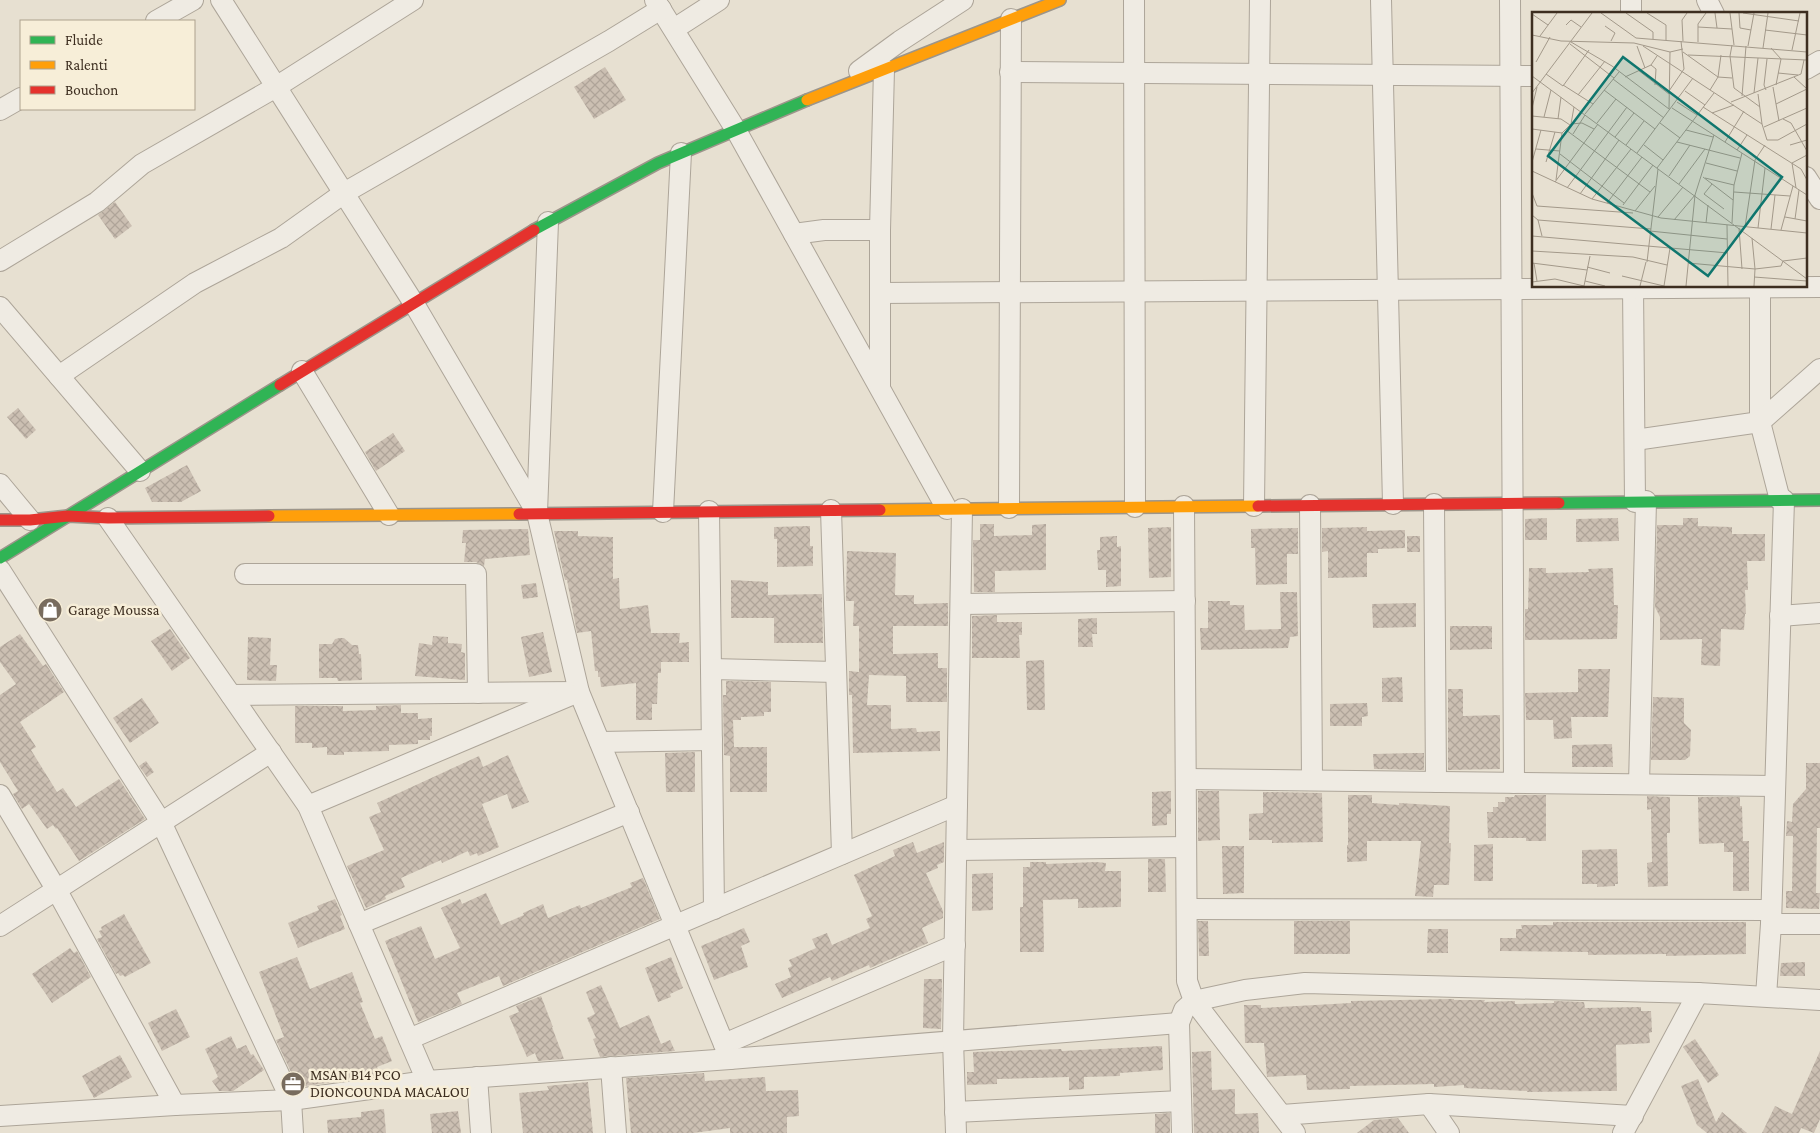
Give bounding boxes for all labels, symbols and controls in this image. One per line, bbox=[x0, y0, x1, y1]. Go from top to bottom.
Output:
inset map bbox=[1532, 12, 1808, 288]
legend bbox=[20, 20, 195, 110]
text: Fluide bbox=[65, 32, 103, 48]
text: Ralenti bbox=[65, 57, 108, 73]
text: Bouchon bbox=[65, 82, 118, 98]
shop icon: Garage Moussa bbox=[37, 597, 63, 623]
place label: Garage Moussa bbox=[68, 602, 160, 619]
place label: MSAN B14 PCO DIONCOUNDA MACALOU bbox=[310, 1067, 470, 1100]
office icon: MSAN B14 PCO DIONCOUNDA MACALOU bbox=[280, 1071, 306, 1097]

